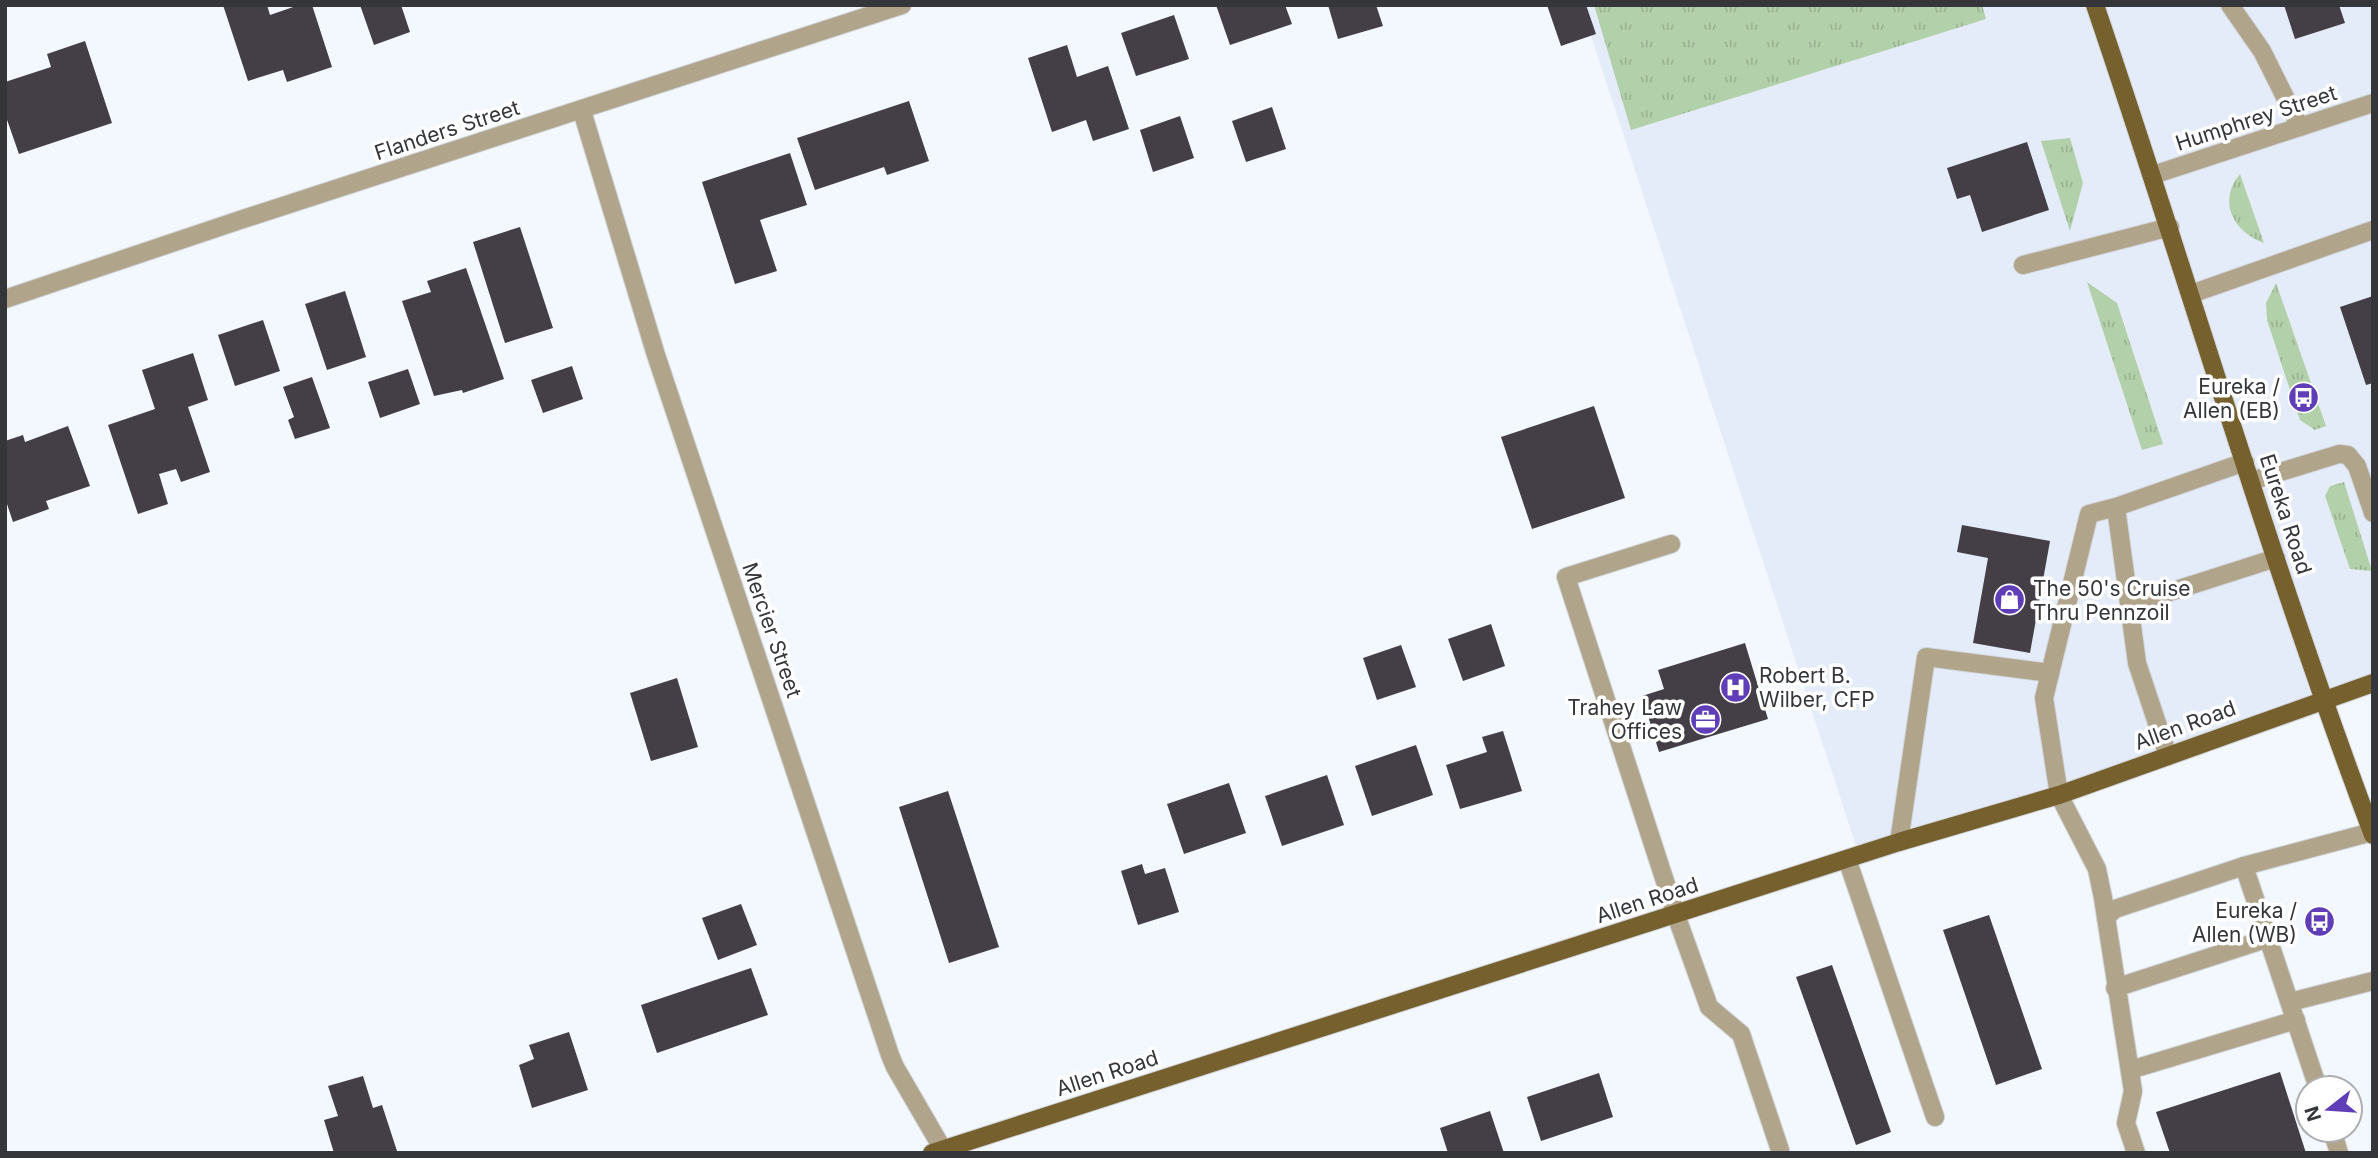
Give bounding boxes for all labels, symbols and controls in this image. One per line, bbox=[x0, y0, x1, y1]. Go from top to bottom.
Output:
street label: Humphrey Street bbox=[2172, 80, 2340, 156]
street label: Flanders Street bbox=[371, 95, 523, 165]
place label: Eureka / Allen (EB) bbox=[2183, 374, 2280, 423]
bus stop icon: Eureka / Allen (EB) bbox=[2286, 381, 2320, 415]
street label: Eureka Road bbox=[2255, 451, 2317, 577]
street label: Mercier Street bbox=[737, 559, 807, 701]
place label: The 50's Cruise Thru Pennzoil bbox=[2033, 576, 2191, 625]
shop icon: The 50's Cruise Thru Pennzoil bbox=[1993, 583, 2027, 617]
place label: Robert B. Wilber, CFP bbox=[1759, 663, 1875, 712]
hospital icon: Robert B. Wilber, CFP bbox=[1719, 670, 1753, 704]
place label: Trahey Law Offices bbox=[1567, 695, 1682, 744]
street label: Allen Road bbox=[2131, 695, 2239, 755]
office icon: Trahey Law Offices bbox=[1688, 702, 1722, 736]
street label: Allen Road bbox=[1593, 872, 1701, 928]
place label: Eureka / Allen (WB) bbox=[2192, 898, 2297, 947]
bus stop icon: Eureka / Allen (WB) bbox=[2303, 905, 2337, 939]
street label: Allen Road bbox=[1053, 1045, 1161, 1101]
north arrow bbox=[2294, 1074, 2364, 1144]
text: N bbox=[2300, 1104, 2326, 1124]

